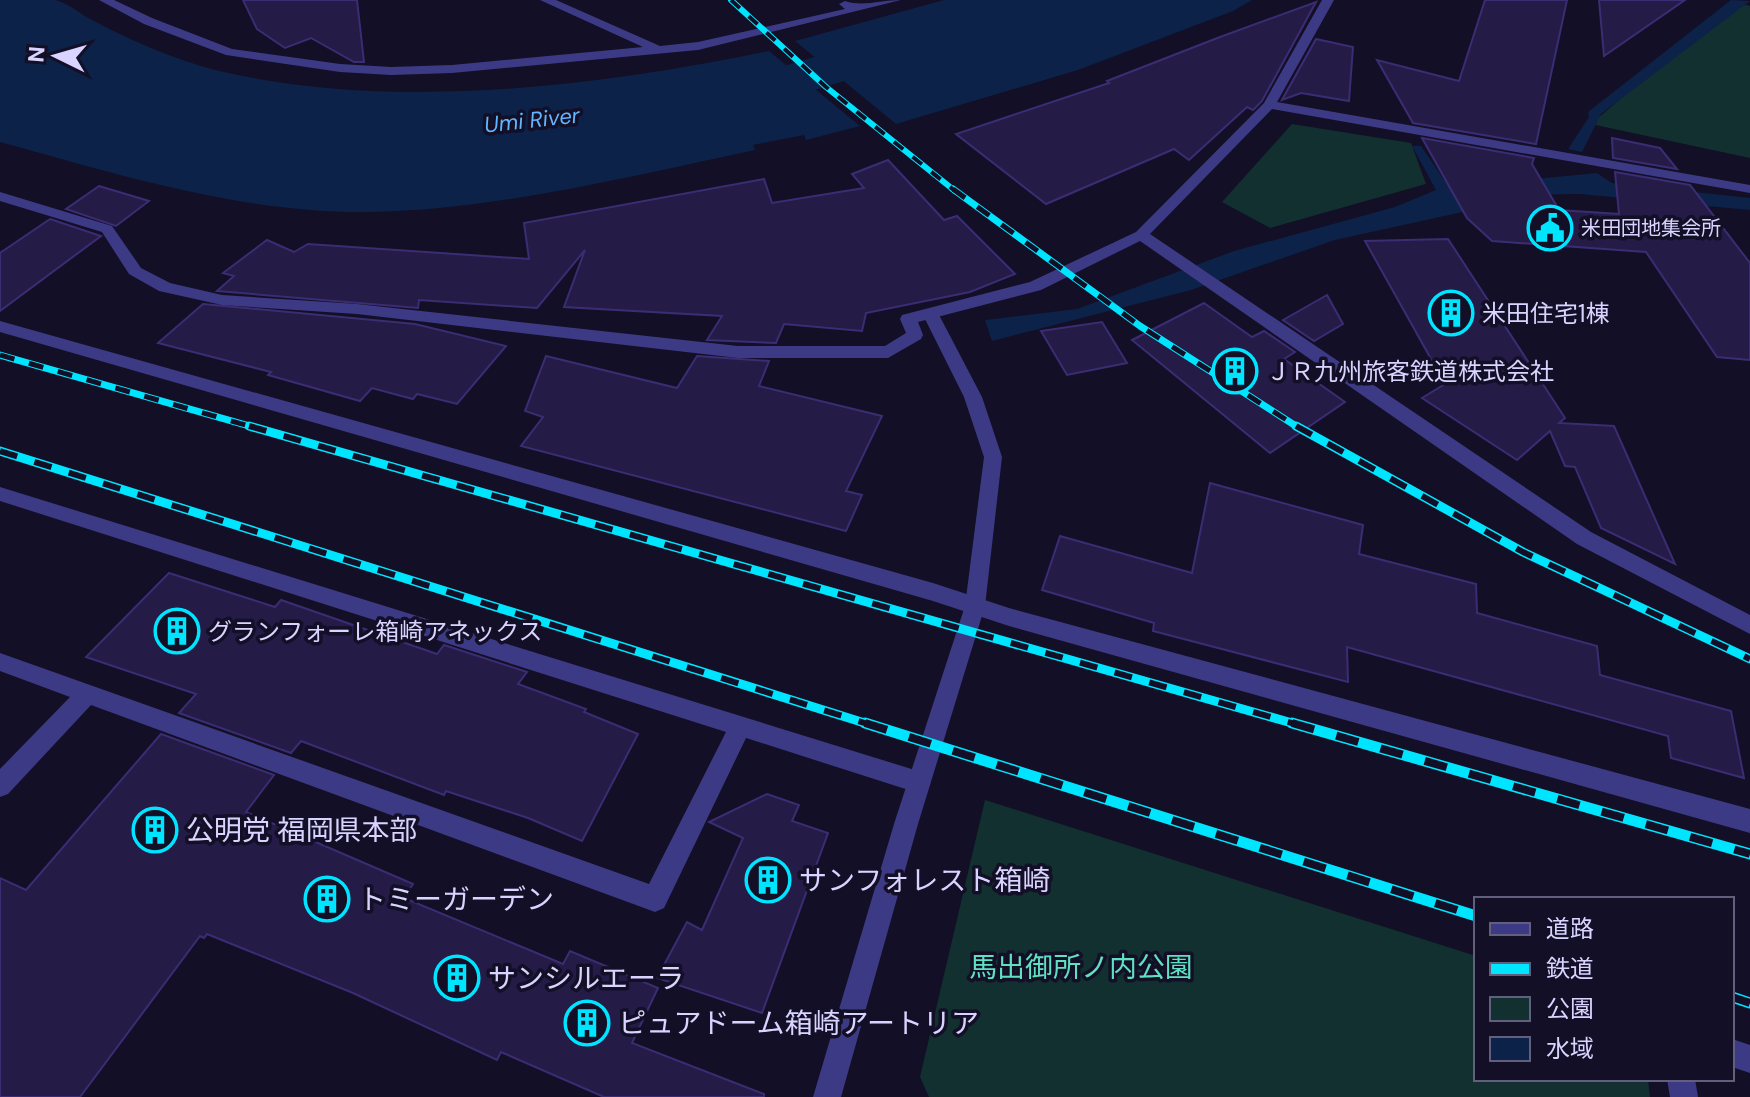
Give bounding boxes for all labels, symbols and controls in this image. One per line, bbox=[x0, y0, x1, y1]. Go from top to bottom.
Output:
north arrow bbox=[16, 16, 96, 96]
text: N bbox=[21, 45, 52, 64]
water label: Umi River bbox=[483, 100, 582, 139]
public building icon: 米田団地集会所 bbox=[1526, 204, 1574, 252]
place label: 米田団地集会所 bbox=[1581, 215, 1721, 241]
building icon: 米田住宅1棟 bbox=[1427, 289, 1475, 337]
place label: 米田住宅1棟 bbox=[1482, 298, 1610, 329]
building icon: ＪＲ九州旅客鉄道株式会社 bbox=[1211, 347, 1259, 395]
place label: ＪＲ九州旅客鉄道株式会社 bbox=[1266, 356, 1554, 387]
building icon: グランフォーレ箱崎アネックス bbox=[153, 607, 201, 655]
place label: グランフォーレ箱崎アネックス bbox=[208, 616, 543, 647]
building icon: 公明党 福岡県本部 bbox=[131, 806, 179, 854]
place label: 公明党 福岡県本部 bbox=[186, 812, 417, 849]
building icon: サンフォレスト箱崎 bbox=[744, 856, 792, 904]
place label: サンフォレスト箱崎 bbox=[799, 862, 1050, 899]
building icon: トミーガーデン bbox=[303, 875, 351, 923]
place label: トミーガーデン bbox=[358, 881, 554, 918]
legend bbox=[1474, 897, 1734, 1081]
text: 道路 bbox=[1546, 913, 1594, 944]
park label: 馬出御所ノ内公園 bbox=[969, 949, 1193, 986]
text: 鉄道 bbox=[1546, 953, 1594, 984]
building icon: サンシルエーラ bbox=[433, 954, 481, 1002]
place label: サンシルエーラ bbox=[488, 960, 684, 997]
text: 公園 bbox=[1546, 993, 1594, 1024]
building icon: ピュアドーム箱崎アートリア bbox=[563, 999, 611, 1047]
place label: ピュアドーム箱崎アートリア bbox=[618, 1005, 979, 1042]
text: 水域 bbox=[1546, 1033, 1594, 1064]

